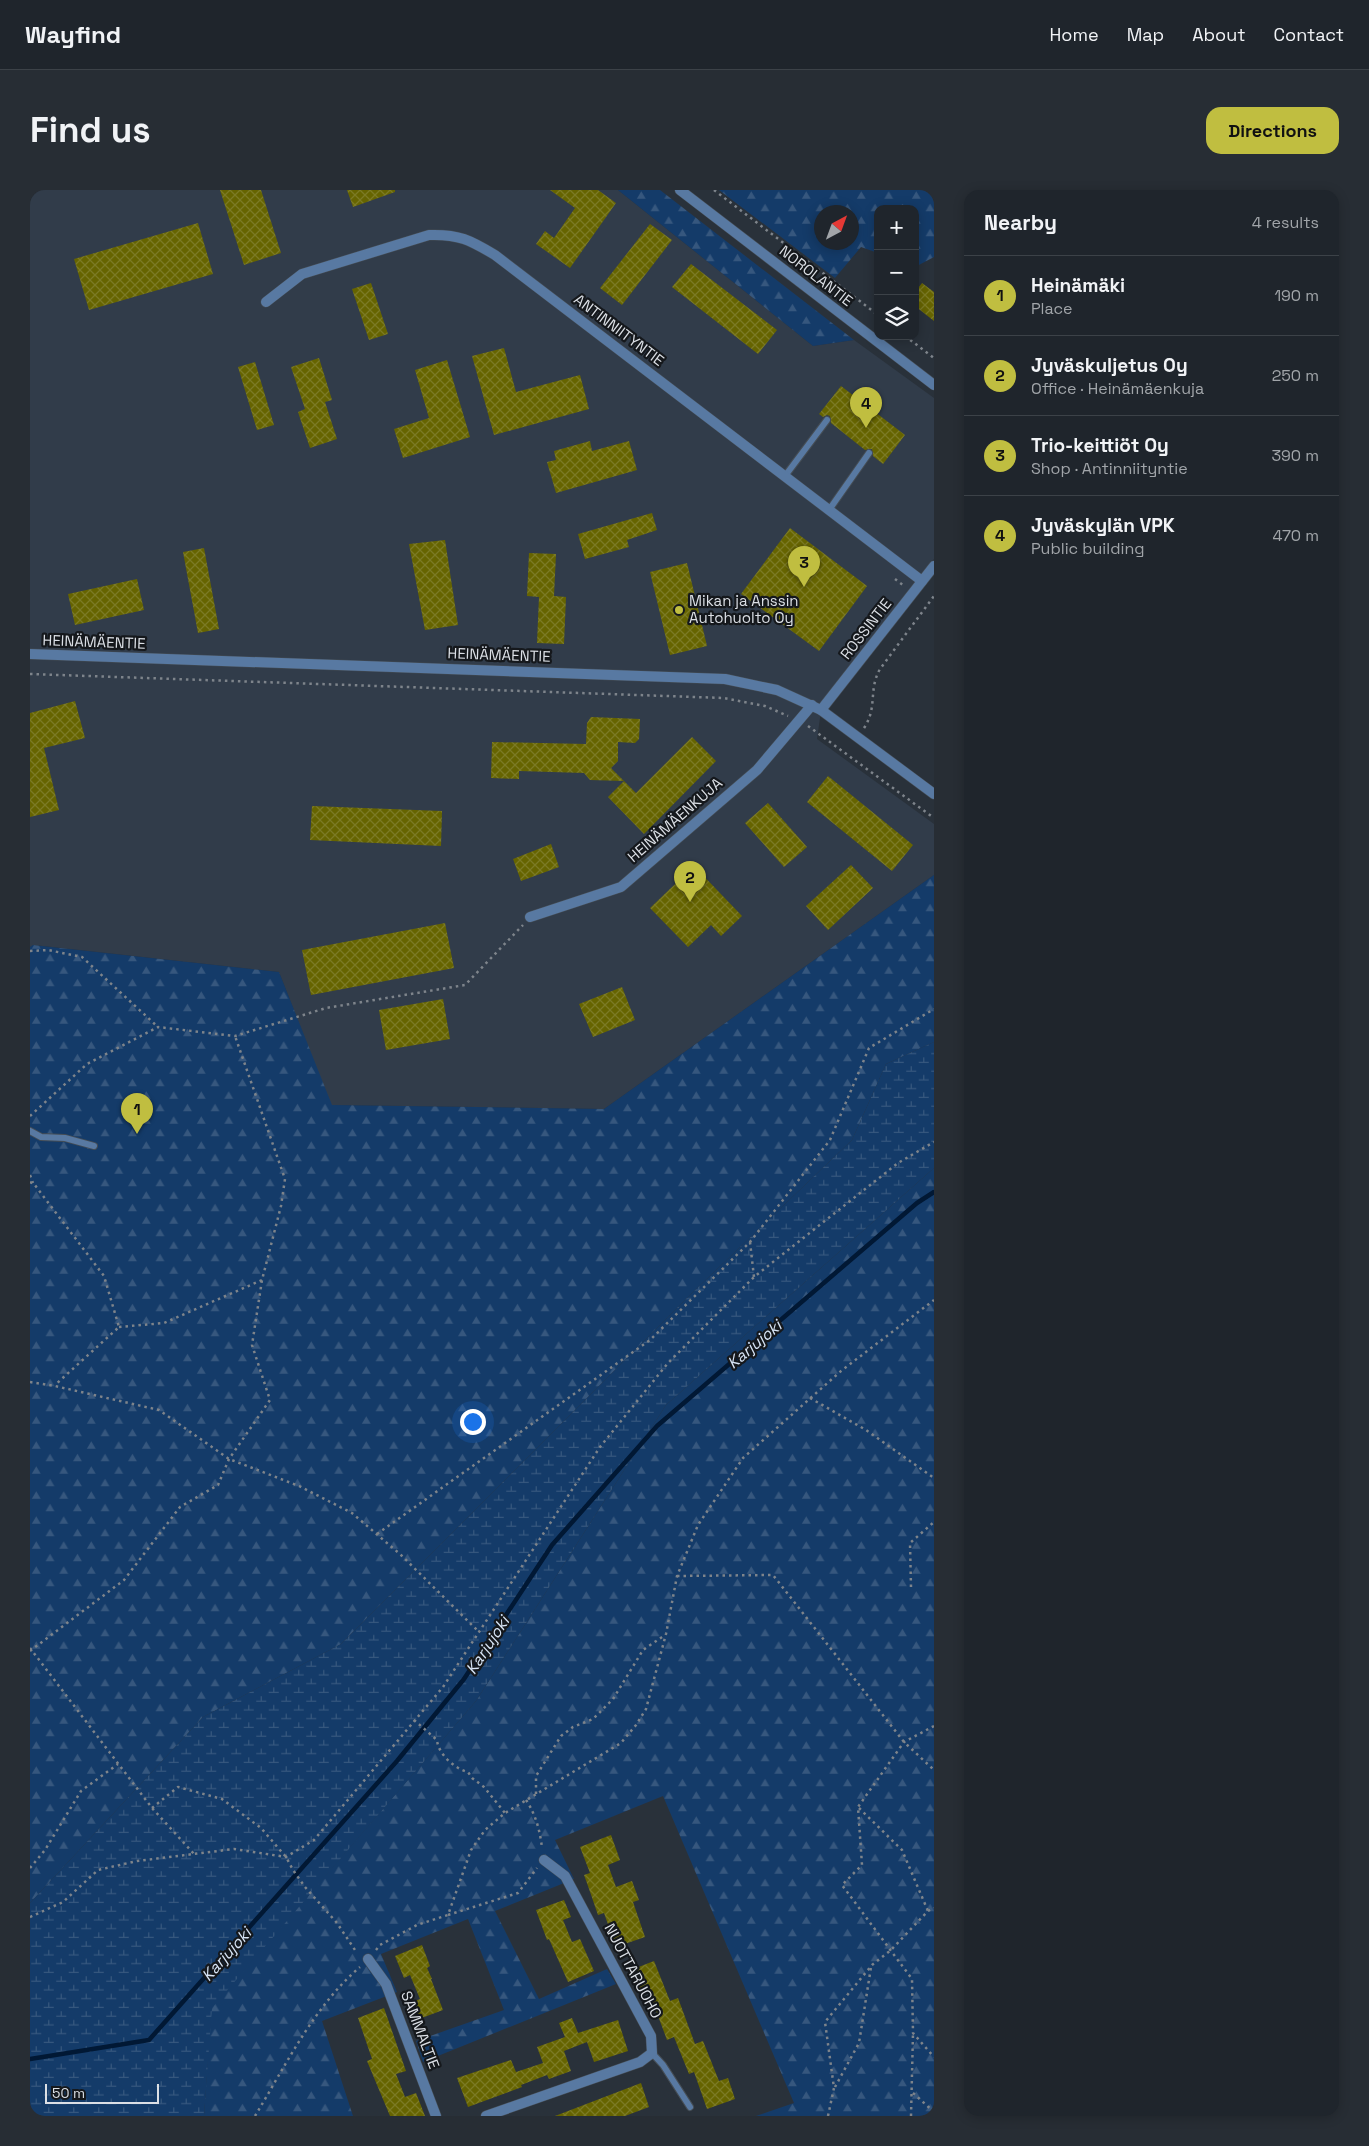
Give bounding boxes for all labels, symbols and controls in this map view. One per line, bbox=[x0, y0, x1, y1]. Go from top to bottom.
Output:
text: Wayfind bbox=[25, 19, 121, 50]
text: Home bbox=[1050, 23, 1099, 46]
text: Map bbox=[1127, 23, 1164, 46]
text: About bbox=[1192, 23, 1246, 46]
text: Contact bbox=[1274, 23, 1344, 46]
button: Directions bbox=[1206, 107, 1339, 154]
text: Find us bbox=[30, 108, 151, 152]
north arrow bbox=[814, 205, 859, 250]
map controls bbox=[874, 205, 919, 340]
button: + bbox=[874, 205, 919, 250]
text: Nearby bbox=[984, 209, 1057, 236]
text: 4 results bbox=[1252, 212, 1319, 233]
street label: NOROLANTIE bbox=[776, 241, 857, 310]
button: − bbox=[874, 250, 919, 295]
text: Heinämäki bbox=[1031, 273, 1125, 298]
text: 1 bbox=[996, 285, 1004, 306]
text: 190 m bbox=[1274, 285, 1319, 306]
street label: ANTINNIITYNTIE bbox=[570, 290, 668, 370]
button: layers bbox=[874, 295, 919, 340]
text: Place bbox=[1031, 298, 1073, 319]
text: Jyväskuljetus Oy bbox=[1031, 353, 1188, 378]
text: 2 bbox=[995, 365, 1005, 386]
text: 250 m bbox=[1272, 365, 1319, 386]
text: Office · Heinämäenkuja bbox=[1031, 378, 1204, 399]
pin: 4 bbox=[850, 387, 882, 428]
text: Trio-keittiöt Oy bbox=[1031, 433, 1169, 458]
text: 3 bbox=[995, 445, 1005, 466]
text: 390 m bbox=[1271, 445, 1319, 466]
text: Shop · Antinniityntie bbox=[1031, 458, 1188, 479]
text: Jyväskylän VPK bbox=[1031, 513, 1175, 538]
text: 4 bbox=[995, 525, 1005, 546]
text: 470 m bbox=[1272, 525, 1319, 546]
text: Public building bbox=[1031, 538, 1144, 559]
pin: 3 bbox=[788, 546, 820, 587]
place label: Mikan ja Anssin Autohuolto Oy bbox=[689, 591, 799, 627]
street label: ROSSINTIE bbox=[836, 594, 895, 663]
marker: Mikan ja Anssin Autohuolto Oy bbox=[673, 604, 685, 616]
street label: HEINÄMÄENTIE bbox=[42, 630, 146, 653]
street label: HEINÄMÄENTIE bbox=[447, 643, 551, 666]
street label: HEINÄMÄENKUJA bbox=[623, 773, 726, 866]
pin: 2 bbox=[674, 861, 706, 902]
pin: 1 bbox=[121, 1093, 153, 1134]
water label: Karjujoki bbox=[723, 1314, 788, 1373]
your location bbox=[460, 1409, 486, 1435]
water label: Karjujoki bbox=[461, 1611, 515, 1678]
street label: NUOTTARUOHO bbox=[600, 1920, 666, 2022]
water label: Karjujoki bbox=[197, 1922, 257, 1986]
street label: SAMMALTIE bbox=[397, 1988, 444, 2071]
scale bar bbox=[45, 2081, 159, 2104]
text: 50 m bbox=[52, 2084, 85, 2102]

